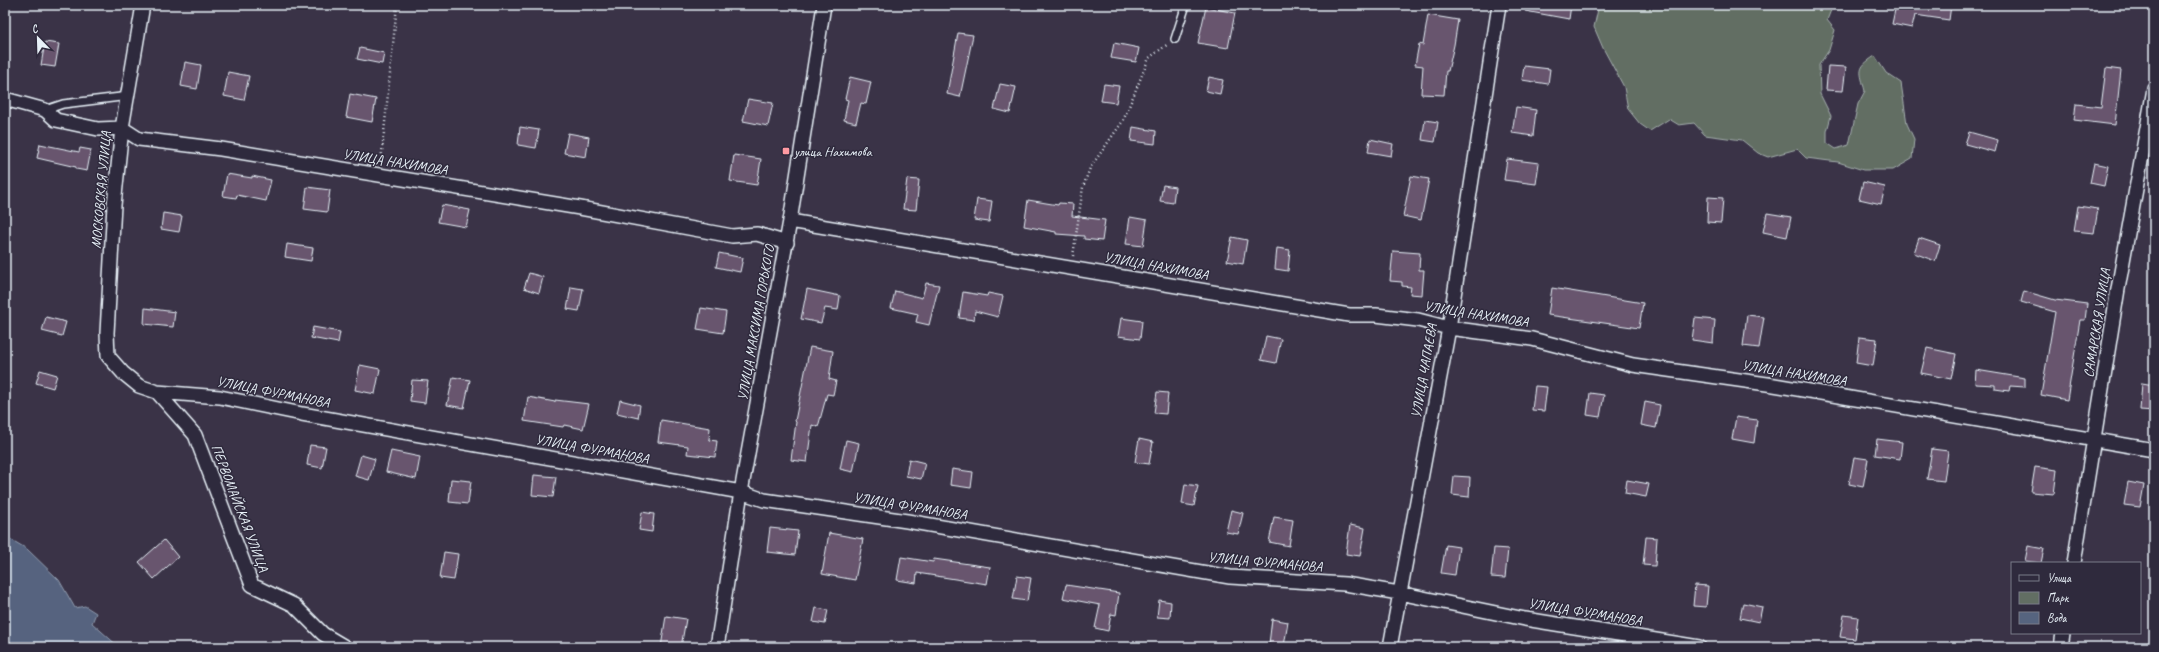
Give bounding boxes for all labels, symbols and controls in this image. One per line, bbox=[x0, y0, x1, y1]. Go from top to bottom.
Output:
north arrow bbox=[18, 18, 58, 58]
text: С bbox=[29, 21, 41, 36]
street label: МОСКОВСКАЯ УЛИЦА bbox=[87, 130, 115, 249]
place label: улица Нахимова bbox=[793, 143, 873, 160]
street label: УЛИЦА НАХИМОВА bbox=[342, 145, 449, 179]
marker: улица Нахимова bbox=[781, 146, 791, 156]
street label: УЛИЦА МАКСИМА ГОРЬКОГО bbox=[734, 242, 778, 402]
street label: УЛИЦА НАХИМОВА bbox=[1103, 248, 1210, 284]
street label: САМАРСКАЯ УЛИЦА bbox=[2080, 267, 2114, 379]
street label: УЛИЦА НАХИМОВА bbox=[1423, 297, 1530, 331]
street label: УЛИЦА ЧАПАЕВА bbox=[1407, 322, 1441, 419]
street label: УЛИЦА НАХИМОВА bbox=[1741, 356, 1848, 390]
street label: УЛИЦА ФУРМАНОВА bbox=[215, 373, 332, 411]
street label: УЛИЦА ФУРМАНОВА bbox=[534, 431, 651, 467]
street label: ПЕРВОМАЙСКАЯ УЛИЦА bbox=[208, 442, 272, 575]
street label: УЛИЦА ФУРМАНОВА bbox=[852, 489, 969, 524]
street label: УЛИЦА ФУРМАНОВА bbox=[1207, 549, 1324, 576]
legend bbox=[2011, 562, 2141, 634]
text: Улица bbox=[2047, 570, 2072, 586]
text: Парк bbox=[2047, 590, 2070, 606]
street label: УЛИЦА ФУРМАНОВА bbox=[1527, 595, 1644, 630]
text: Вода bbox=[2047, 610, 2068, 626]

